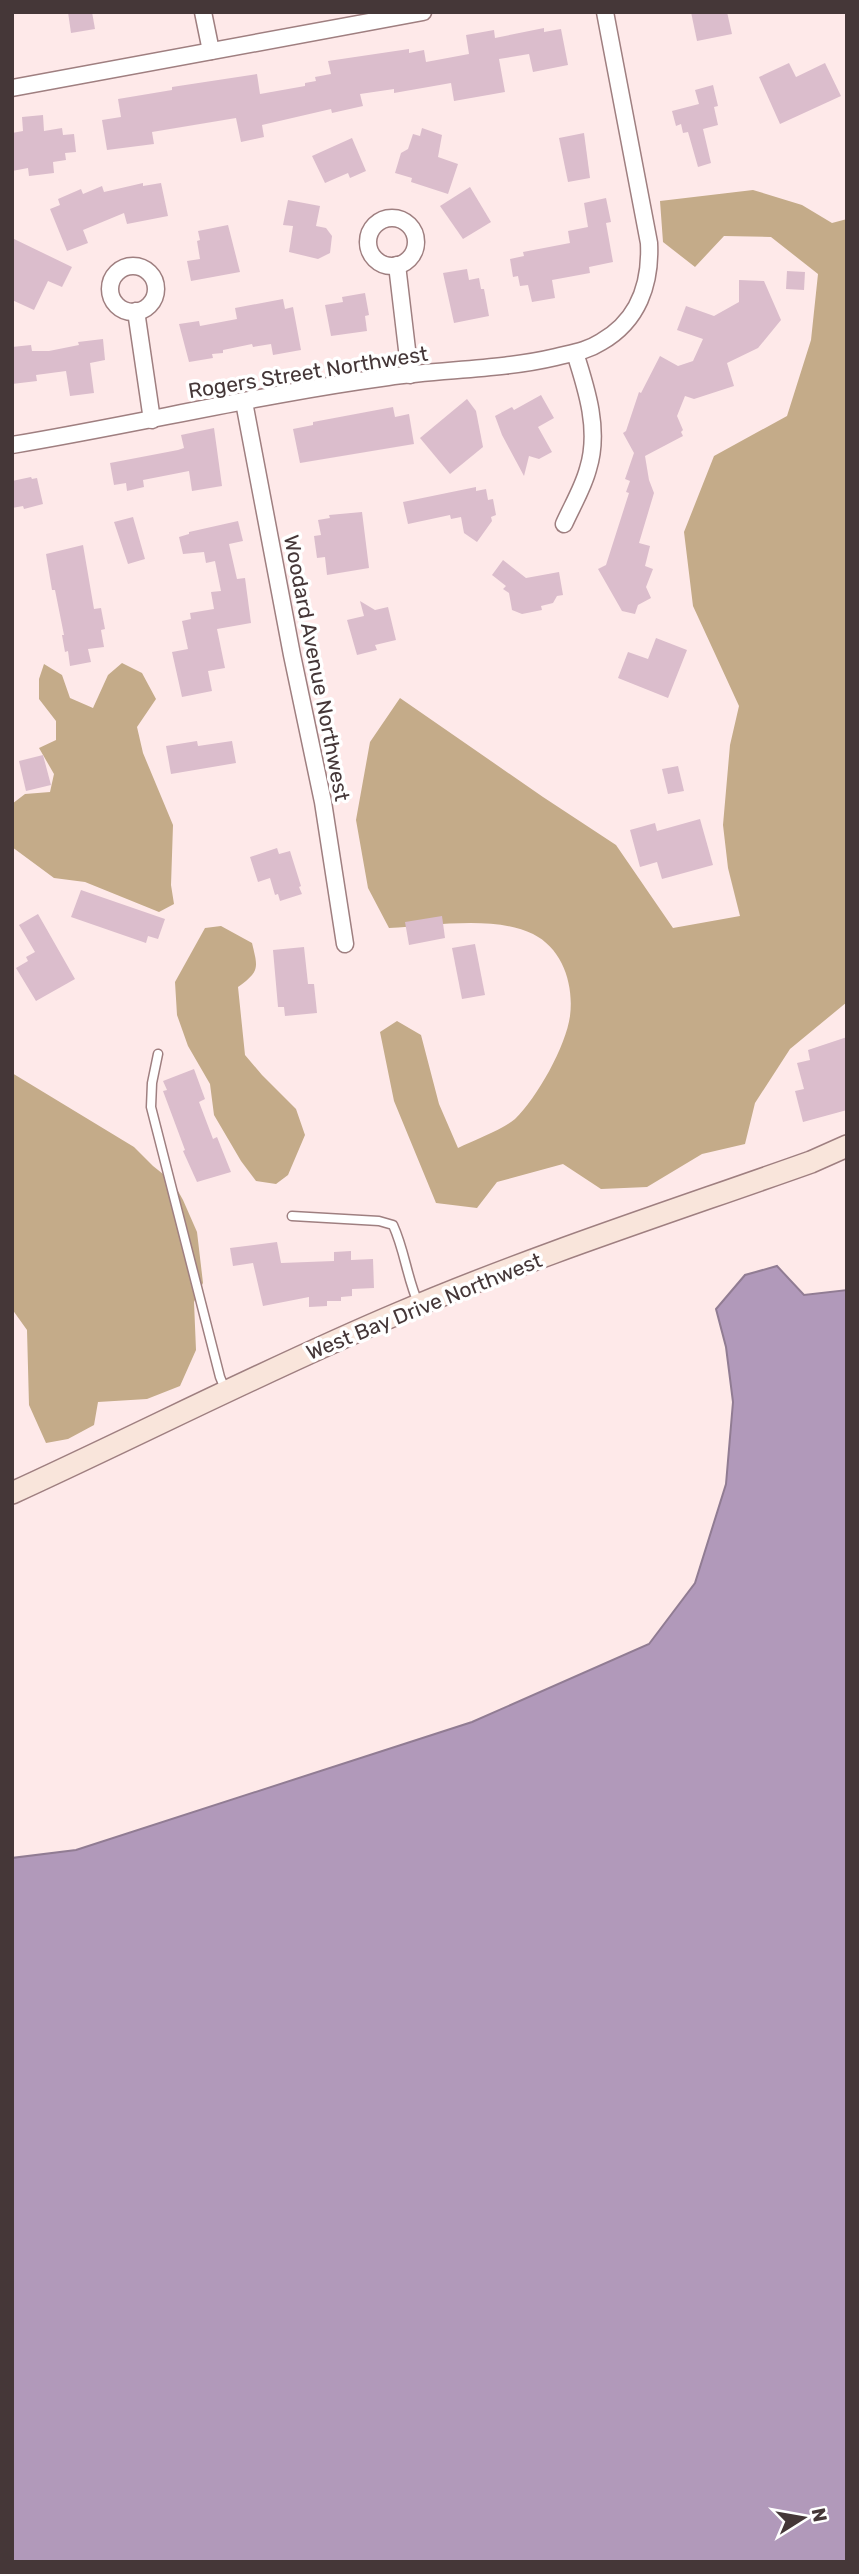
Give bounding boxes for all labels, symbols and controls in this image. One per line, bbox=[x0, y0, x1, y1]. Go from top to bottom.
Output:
street label: Rogers Street Northwest bbox=[186, 341, 430, 403]
street label: Woodard Avenue Northwest bbox=[279, 533, 355, 803]
street label: West Bay Drive Northwest bbox=[302, 1247, 546, 1365]
north arrow bbox=[768, 2483, 838, 2553]
text: N bbox=[807, 2506, 832, 2524]

